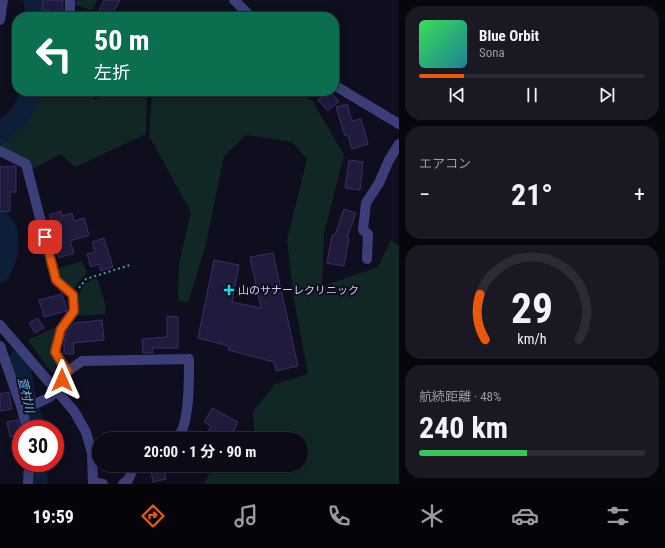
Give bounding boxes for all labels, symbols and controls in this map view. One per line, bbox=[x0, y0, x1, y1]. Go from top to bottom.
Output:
text: 50 m bbox=[94, 24, 150, 57]
text: Blue Orbit bbox=[479, 27, 539, 45]
icon: left bbox=[28, 28, 80, 80]
text: Sona bbox=[479, 45, 505, 60]
text: 左折 bbox=[94, 62, 130, 83]
icon: previous bbox=[446, 84, 468, 106]
icon: pause bbox=[521, 84, 543, 106]
icon: next bbox=[596, 84, 618, 106]
text: エアコン bbox=[419, 156, 471, 171]
text: 21° bbox=[511, 177, 553, 212]
text: − bbox=[419, 182, 430, 207]
text: + bbox=[634, 182, 645, 207]
pin bbox=[28, 220, 62, 254]
icon: arrive bbox=[34, 226, 56, 248]
marker: 山のサナーレクリニック bbox=[223, 284, 235, 296]
place label: 山のサナーレクリニック bbox=[238, 284, 359, 297]
text: 29 bbox=[511, 284, 553, 333]
text: km/h bbox=[517, 330, 547, 346]
position arrow bbox=[41, 359, 83, 401]
water label: 萱村川 bbox=[15, 376, 37, 416]
text: 航続距離 · 48% bbox=[419, 389, 501, 404]
text: 240 km bbox=[419, 410, 508, 445]
speed limit sign: 30 bbox=[12, 420, 64, 472]
text: 20:00 · 1 分 · 90 m bbox=[144, 443, 256, 461]
icon: directions bbox=[139, 502, 167, 530]
icon: music bbox=[232, 502, 260, 530]
icon: phone bbox=[325, 502, 353, 530]
icon: climate bbox=[418, 502, 446, 530]
icon: car bbox=[511, 502, 539, 530]
icon: filters bbox=[604, 502, 632, 530]
text: 19:59 bbox=[33, 506, 74, 527]

